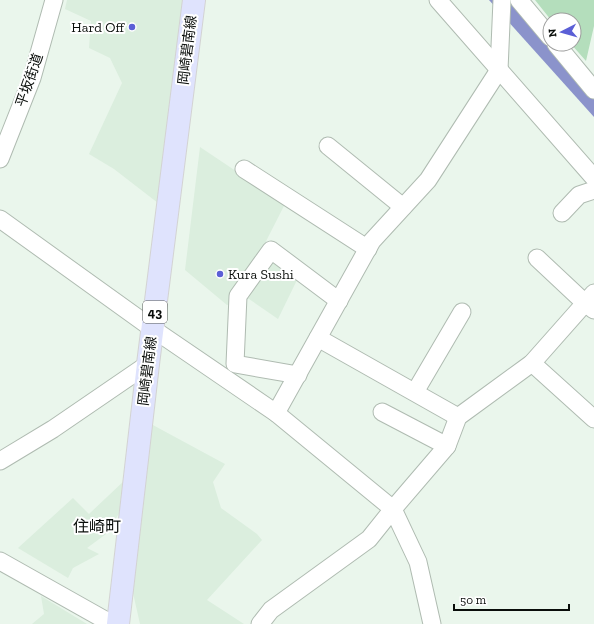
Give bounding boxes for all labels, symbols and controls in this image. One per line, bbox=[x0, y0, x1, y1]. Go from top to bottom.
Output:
north arrow bbox=[542, 12, 582, 52]
street label: 岡崎碧南線 bbox=[175, 14, 200, 86]
place label: Hard Off bbox=[71, 19, 125, 36]
marker: Hard Off bbox=[127, 22, 137, 32]
text: N bbox=[546, 28, 559, 38]
street label: 平坂街道 bbox=[12, 51, 47, 109]
place label: Kura Sushi bbox=[228, 266, 294, 283]
marker: Kura Sushi bbox=[215, 269, 225, 279]
road number: 43 bbox=[143, 301, 167, 323]
street label: 岡崎碧南線 bbox=[135, 335, 160, 407]
district label: 住崎町 bbox=[73, 517, 121, 536]
scale bar bbox=[454, 586, 569, 612]
text: 50 m bbox=[460, 593, 487, 607]

